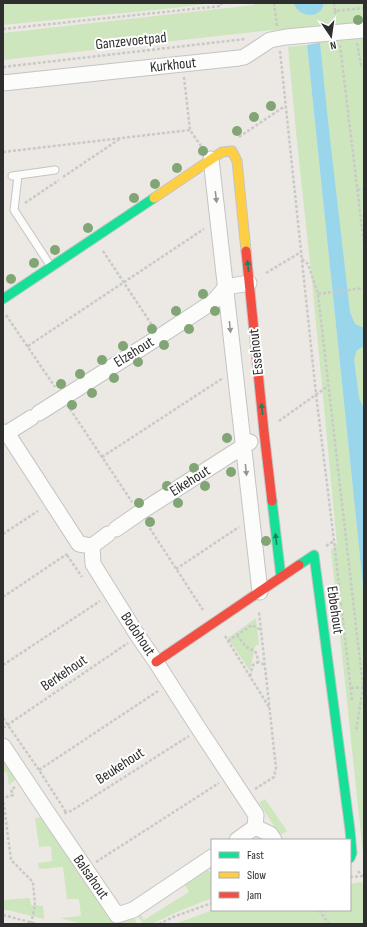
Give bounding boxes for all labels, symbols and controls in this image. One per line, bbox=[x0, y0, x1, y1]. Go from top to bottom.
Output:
north arrow bbox=[311, 16, 351, 56]
street label: Ganzevoetpad bbox=[94, 28, 168, 54]
text: N bbox=[329, 38, 337, 52]
street label: Kurkhout bbox=[149, 53, 197, 77]
one-way arrow bbox=[212, 191, 219, 204]
one-way arrow bbox=[244, 260, 251, 272]
one-way arrow bbox=[227, 321, 234, 333]
street label: Essehout bbox=[244, 328, 268, 376]
street label: Elzehout bbox=[110, 332, 158, 372]
one-way arrow bbox=[259, 403, 265, 415]
street label: Eikehout bbox=[166, 461, 214, 501]
one-way arrow bbox=[243, 464, 249, 476]
one-way arrow bbox=[273, 532, 280, 545]
street label: Ebbehout bbox=[322, 585, 348, 636]
street label: Bodohout bbox=[116, 608, 160, 660]
street label: Berkehout bbox=[37, 650, 91, 695]
street label: Beukehout bbox=[92, 743, 148, 789]
legend bbox=[211, 839, 351, 911]
text: Fast bbox=[247, 848, 264, 863]
street label: Balsahout bbox=[69, 851, 113, 903]
text: Slow bbox=[247, 868, 266, 883]
text: Jam bbox=[246, 888, 262, 903]

